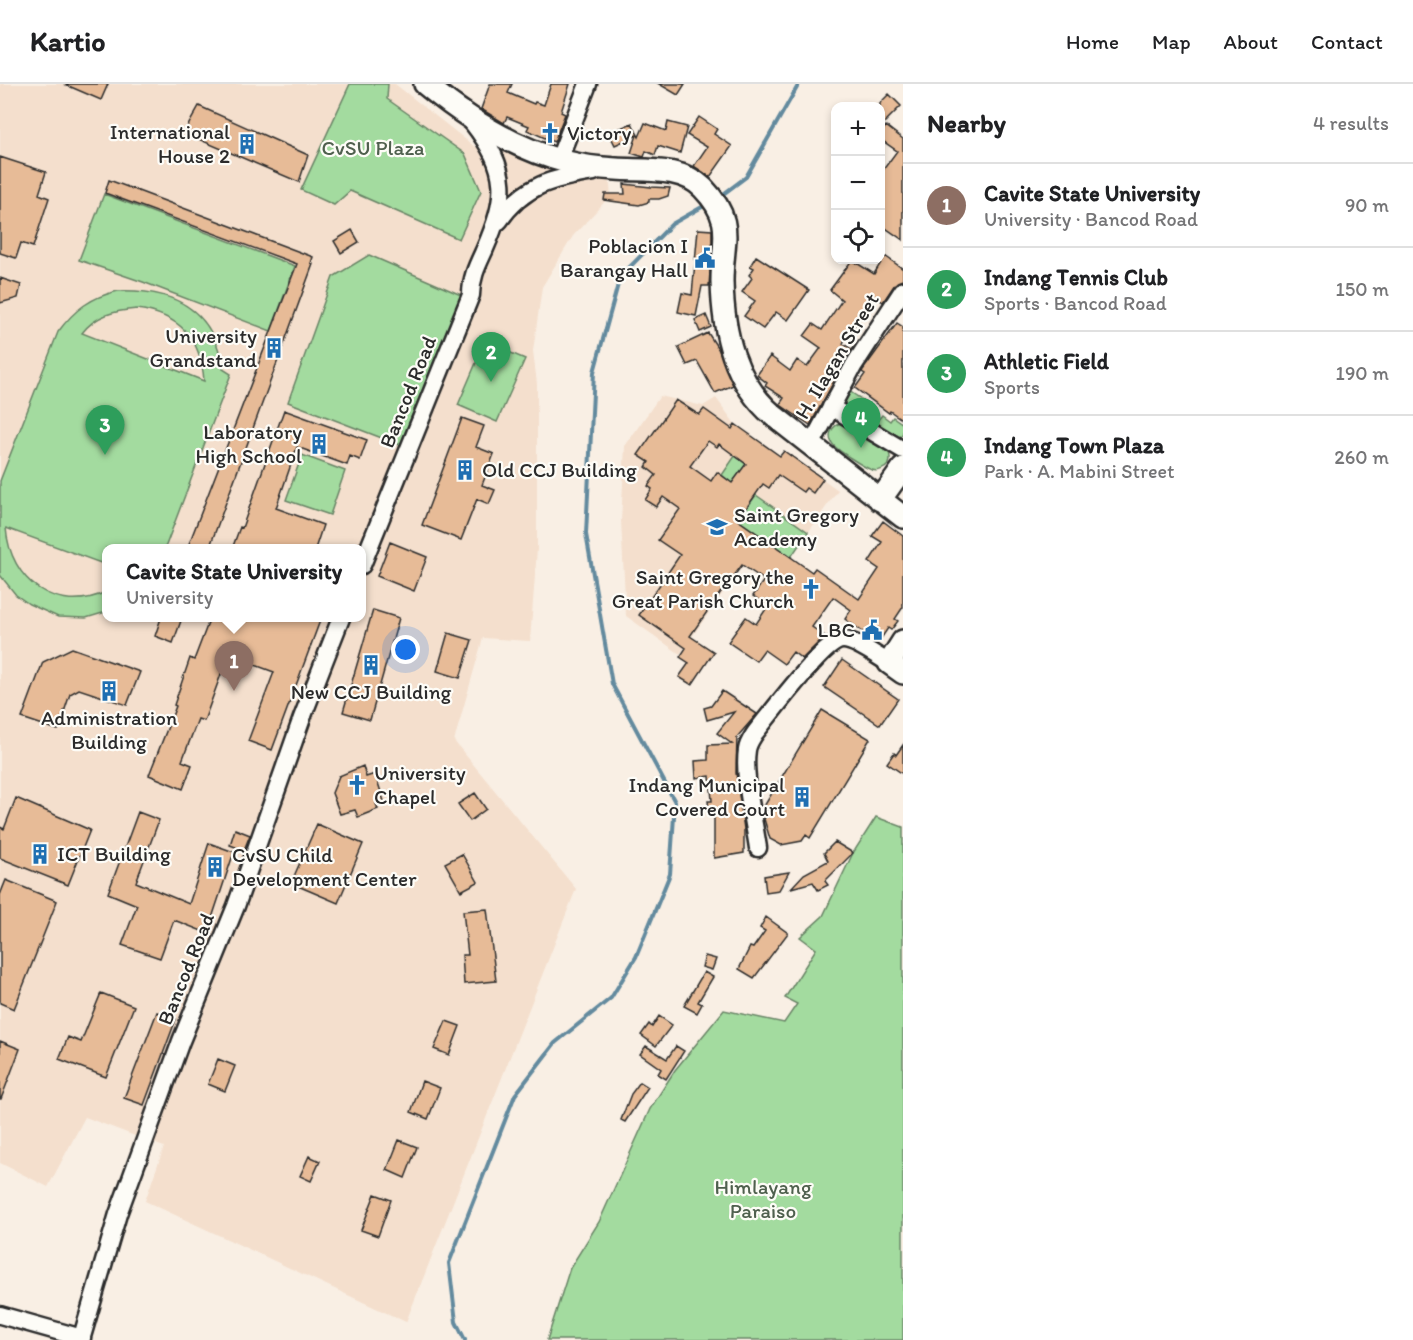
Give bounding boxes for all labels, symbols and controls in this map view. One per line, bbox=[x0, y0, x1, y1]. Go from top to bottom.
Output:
text: Kartio bbox=[30, 24, 105, 58]
text: Home bbox=[1066, 29, 1119, 54]
text: Map bbox=[1152, 29, 1191, 54]
text: About bbox=[1224, 29, 1278, 54]
text: Contact bbox=[1311, 29, 1383, 54]
map controls bbox=[831, 102, 885, 264]
button: + bbox=[831, 102, 885, 156]
text: Nearby bbox=[927, 107, 1006, 139]
text: 4 results bbox=[1313, 111, 1389, 135]
place label: International House 2 bbox=[110, 119, 230, 168]
place label: Victory bbox=[567, 120, 631, 145]
church icon: Victory bbox=[538, 121, 562, 145]
building icon: International House 2 bbox=[235, 132, 259, 156]
park label: CvSU Plaza bbox=[322, 135, 424, 160]
button: − bbox=[831, 156, 885, 210]
text: Cavite State University bbox=[984, 180, 1200, 207]
text: 1 bbox=[942, 193, 951, 217]
text: 90 m bbox=[1345, 193, 1389, 217]
text: University · Bancod Road bbox=[984, 207, 1198, 231]
button: locate bbox=[831, 210, 885, 264]
place label: Poblacion I Barangay Hall bbox=[560, 233, 688, 282]
public building icon: Poblacion I Barangay Hall bbox=[693, 246, 717, 270]
text: Indang Tennis Club bbox=[984, 264, 1168, 291]
text: 2 bbox=[941, 277, 952, 301]
text: 150 m bbox=[1336, 277, 1389, 301]
street label: H. Ilagan Street bbox=[789, 288, 884, 423]
text: Sports · Bancod Road bbox=[984, 291, 1167, 315]
place label: University Grandstand bbox=[150, 323, 257, 372]
street label: Bancod Road bbox=[374, 332, 441, 451]
pin: 2 bbox=[472, 332, 510, 382]
building icon: University Grandstand bbox=[262, 336, 286, 360]
text: Athletic Field bbox=[984, 348, 1109, 375]
text: 3 bbox=[941, 361, 952, 385]
text: 190 m bbox=[1336, 361, 1389, 385]
text: Sports bbox=[984, 375, 1040, 399]
pin: 4 bbox=[842, 398, 880, 448]
pin: 3 bbox=[86, 406, 124, 455]
place label: Laboratory High School bbox=[196, 419, 302, 468]
building icon: Laboratory High School bbox=[307, 432, 331, 456]
text: Indang Town Plaza bbox=[984, 432, 1164, 459]
text: 4 bbox=[940, 445, 953, 469]
text: 260 m bbox=[1334, 445, 1389, 469]
place label: Old CCJ Building bbox=[482, 457, 637, 482]
building icon: Old CCJ Building bbox=[453, 458, 477, 482]
text: Park · A. Mabini Street bbox=[984, 459, 1174, 483]
place label: Saint Gregory Academy bbox=[734, 502, 859, 551]
school or university icon: Saint Gregory Academy bbox=[705, 515, 729, 539]
popup bbox=[102, 544, 366, 622]
text: Cavite State University bbox=[126, 558, 342, 585]
place label: Saint Gregory the Great Parish Church bbox=[612, 564, 794, 613]
church icon: Saint Gregory the Great Parish Church bbox=[799, 577, 823, 601]
text: University bbox=[126, 585, 213, 609]
place label: LBC bbox=[818, 617, 855, 642]
public building icon: LBC bbox=[860, 618, 884, 642]
your location bbox=[391, 635, 420, 664]
pin: 1 bbox=[214, 642, 254, 691]
building icon: New CCJ Building bbox=[359, 653, 383, 677]
building icon: Administration Building bbox=[97, 679, 121, 703]
place label: New CCJ Building bbox=[291, 679, 452, 704]
place label: Administration Building bbox=[41, 705, 177, 754]
place label: University Chapel bbox=[374, 760, 466, 809]
place label: Indang Municipal Covered Court bbox=[629, 772, 785, 821]
church icon: University Chapel bbox=[345, 773, 369, 797]
building icon: Indang Municipal Covered Court bbox=[790, 785, 814, 809]
place label: ICT Building bbox=[57, 841, 171, 866]
building icon: ICT Building bbox=[28, 842, 52, 866]
place label: CvSU Child Development Center bbox=[232, 842, 417, 891]
building icon: CvSU Child Development Center bbox=[203, 855, 227, 879]
street label: Bancod Road bbox=[152, 909, 219, 1028]
park label: Himlayang Paraiso bbox=[714, 1174, 812, 1223]

